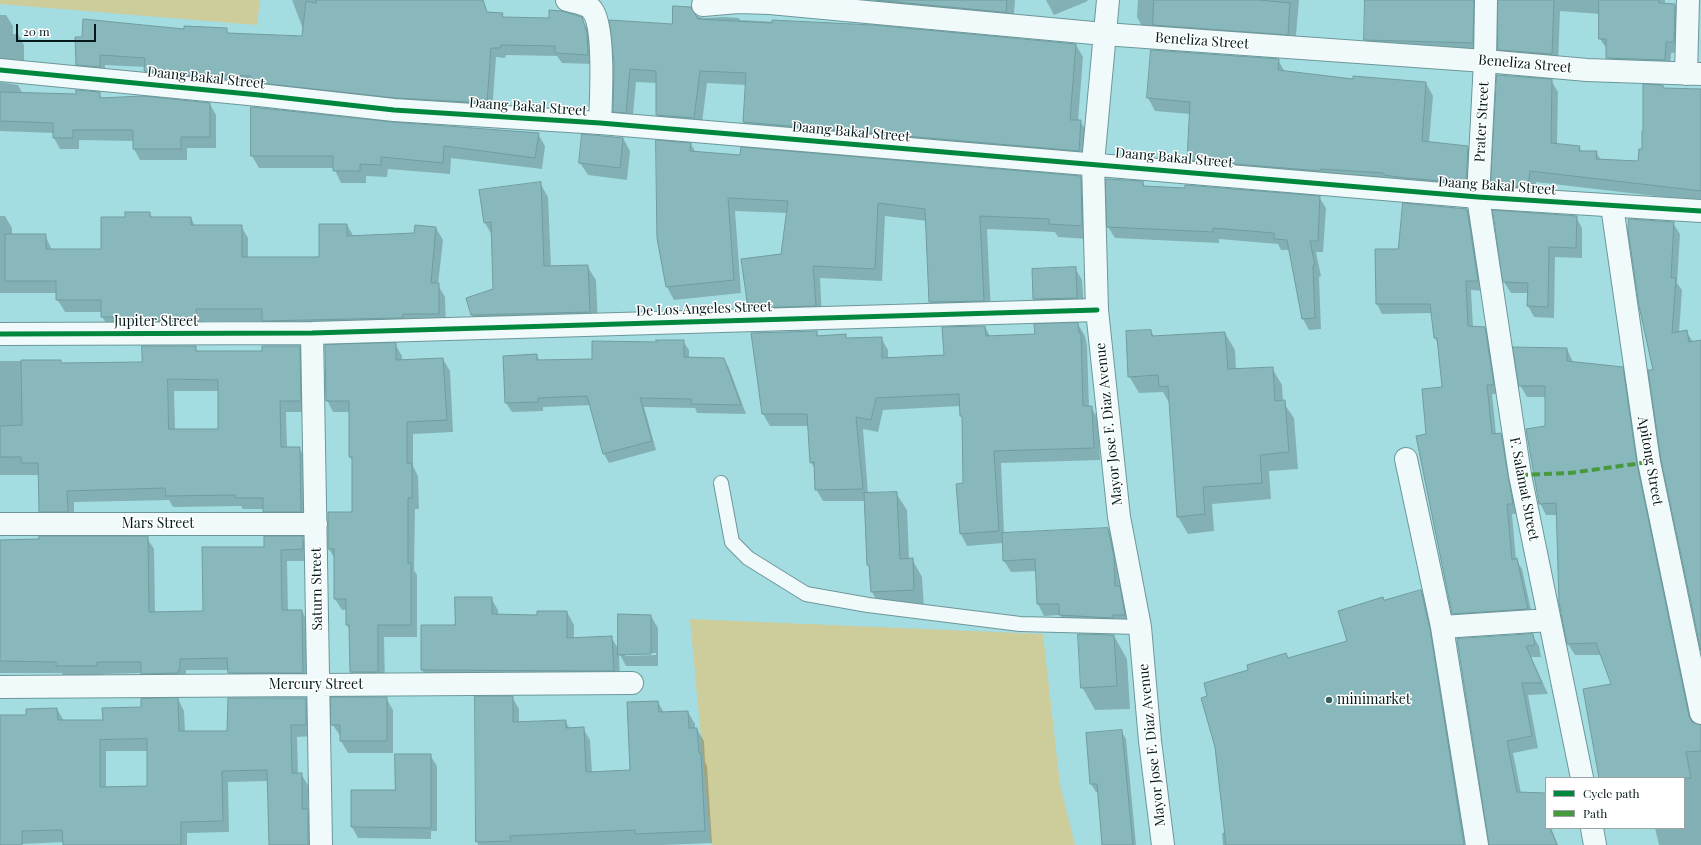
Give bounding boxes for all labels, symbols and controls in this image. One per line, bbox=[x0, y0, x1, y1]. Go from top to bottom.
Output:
scale bar bbox=[18, 16, 98, 42]
text: 20 m bbox=[23, 23, 50, 39]
street label: Beneliza Street bbox=[1154, 29, 1250, 53]
street label: Beneliza Street bbox=[1477, 52, 1573, 76]
street label: Daang Bakal Street bbox=[146, 63, 266, 93]
street label: Prater Street bbox=[1471, 81, 1493, 163]
street label: Daang Bakal Street bbox=[468, 94, 588, 120]
street label: Daang Bakal Street bbox=[791, 118, 911, 146]
street label: Daang Bakal Street bbox=[1114, 144, 1234, 172]
street label: Daang Bakal Street bbox=[1437, 173, 1557, 199]
street label: De Los Angeles Street bbox=[636, 298, 772, 320]
street label: Jupiter Street bbox=[114, 314, 198, 330]
street label: Mayor Jose F. Diaz Avenue bbox=[1092, 342, 1126, 506]
street label: Apitong Street bbox=[1634, 415, 1666, 507]
street label: F. Salamat Street bbox=[1506, 436, 1542, 542]
street label: Mars Street bbox=[122, 516, 194, 532]
street label: Saturn Street bbox=[308, 547, 326, 631]
street label: Mayor Jose F. Diaz Avenue bbox=[1135, 663, 1169, 827]
street label: Mercury Street bbox=[269, 677, 363, 693]
place label: minimarket bbox=[1337, 692, 1411, 708]
marker: minimarket bbox=[1324, 695, 1334, 705]
legend bbox=[1545, 777, 1685, 829]
text: Cycle path bbox=[1583, 785, 1640, 801]
text: Path bbox=[1583, 805, 1607, 821]

